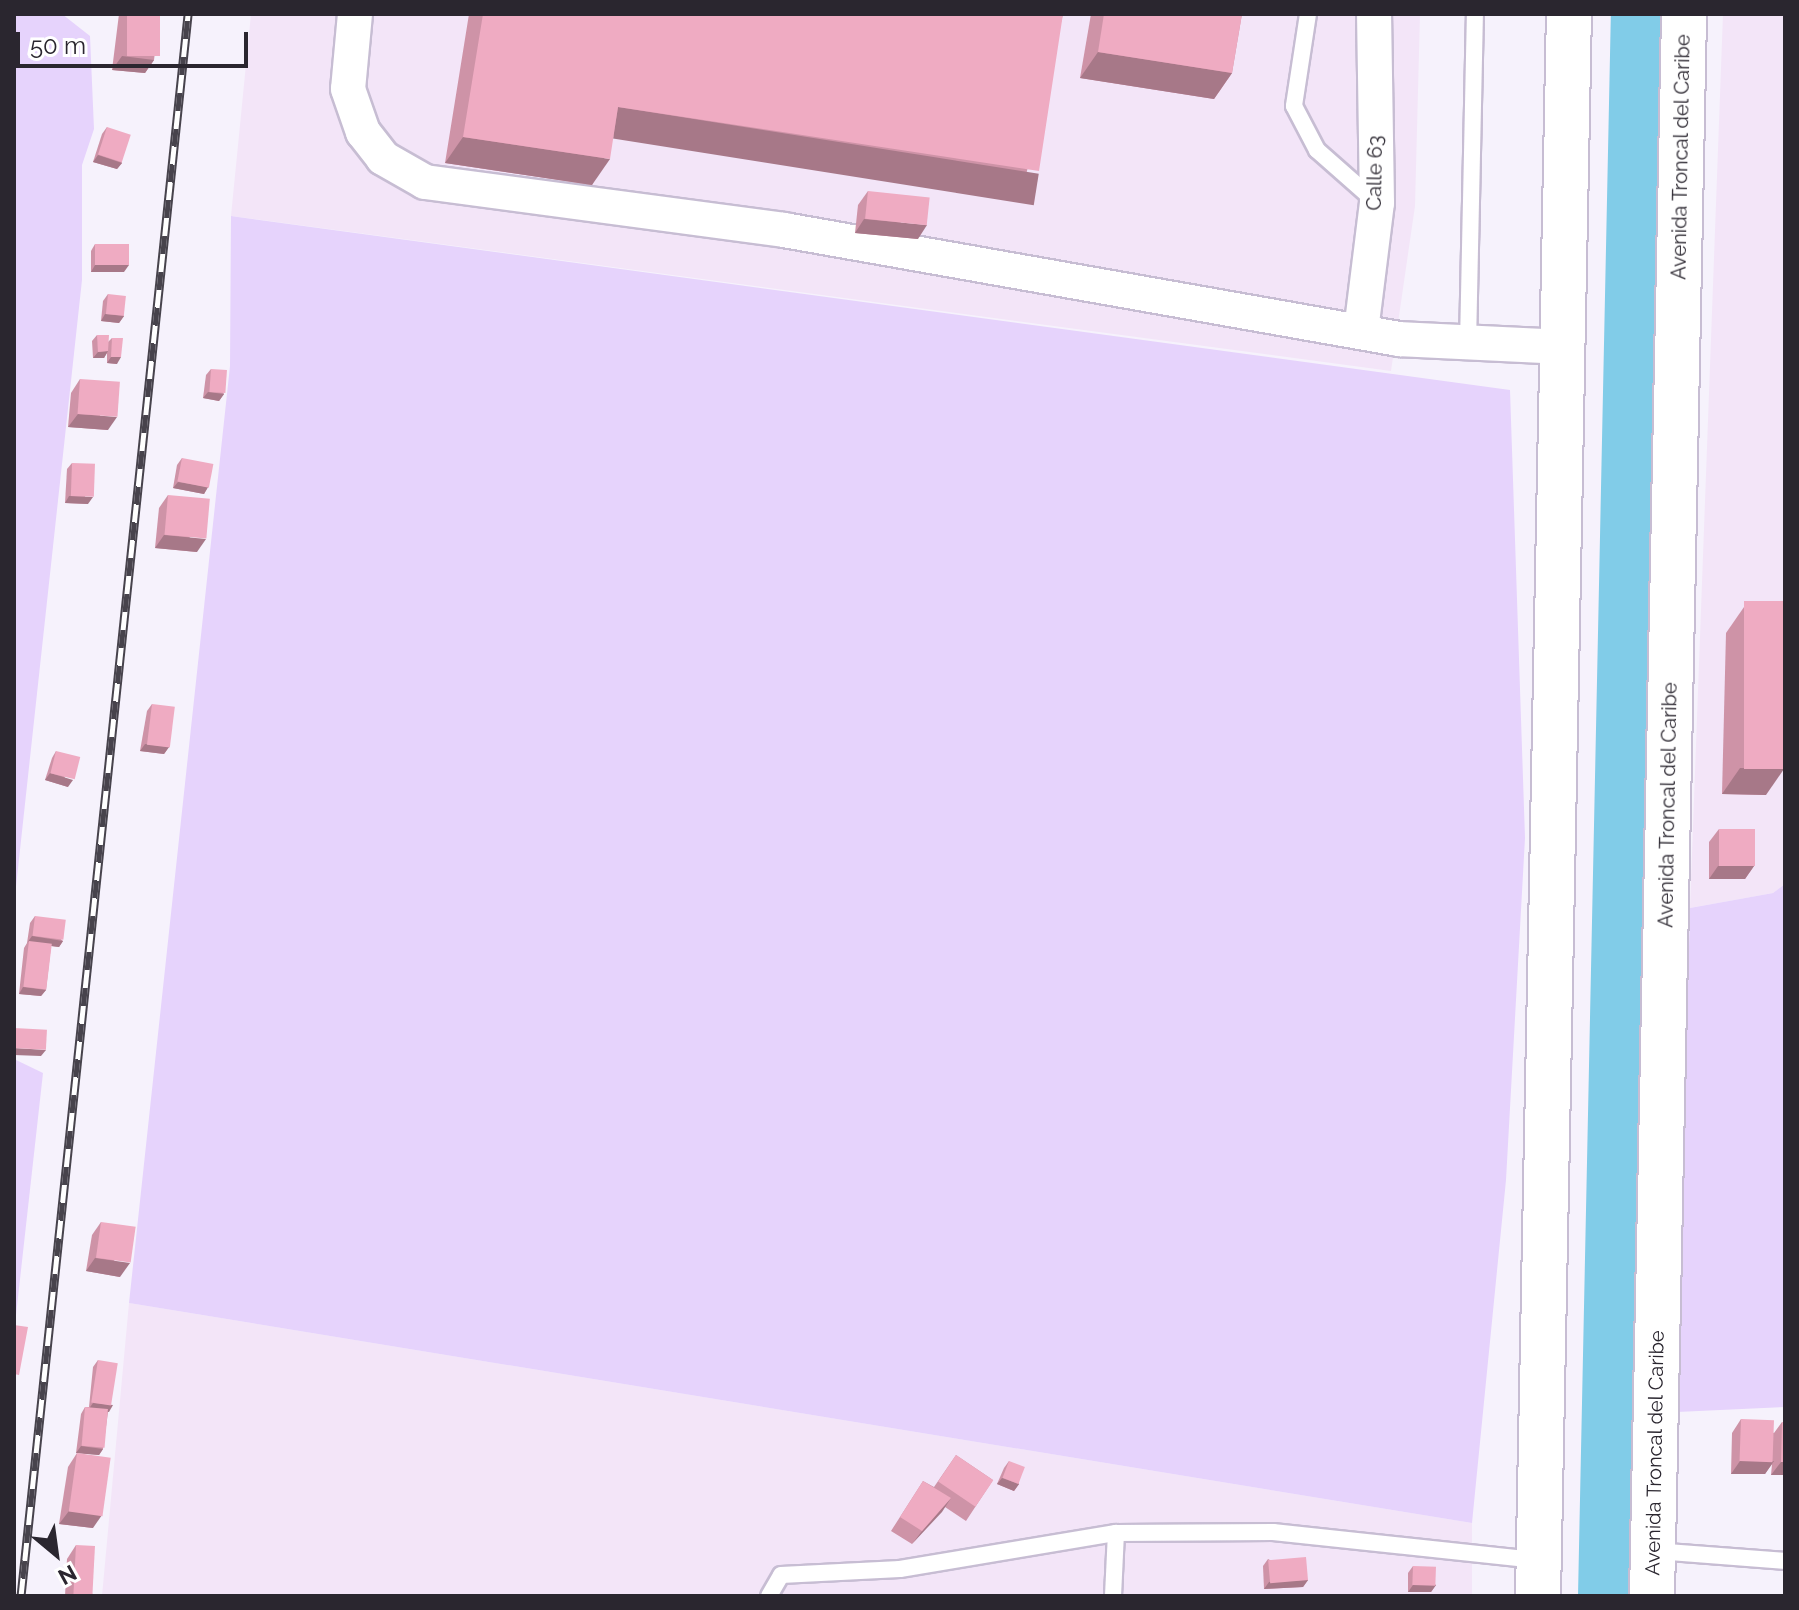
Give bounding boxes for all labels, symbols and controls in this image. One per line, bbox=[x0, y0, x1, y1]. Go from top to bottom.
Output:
scale bar bbox=[20, 16, 252, 66]
text: 50 m bbox=[30, 31, 86, 60]
street label: Avenida Troncal del Caribe bbox=[1667, 33, 1695, 281]
street label: Calle 63 bbox=[1362, 135, 1388, 211]
street label: Avenida Troncal del Caribe bbox=[1654, 681, 1682, 929]
street label: Avenida Troncal del Caribe bbox=[1641, 1329, 1669, 1577]
north arrow bbox=[16, 1514, 96, 1594]
text: N bbox=[54, 1560, 81, 1590]

